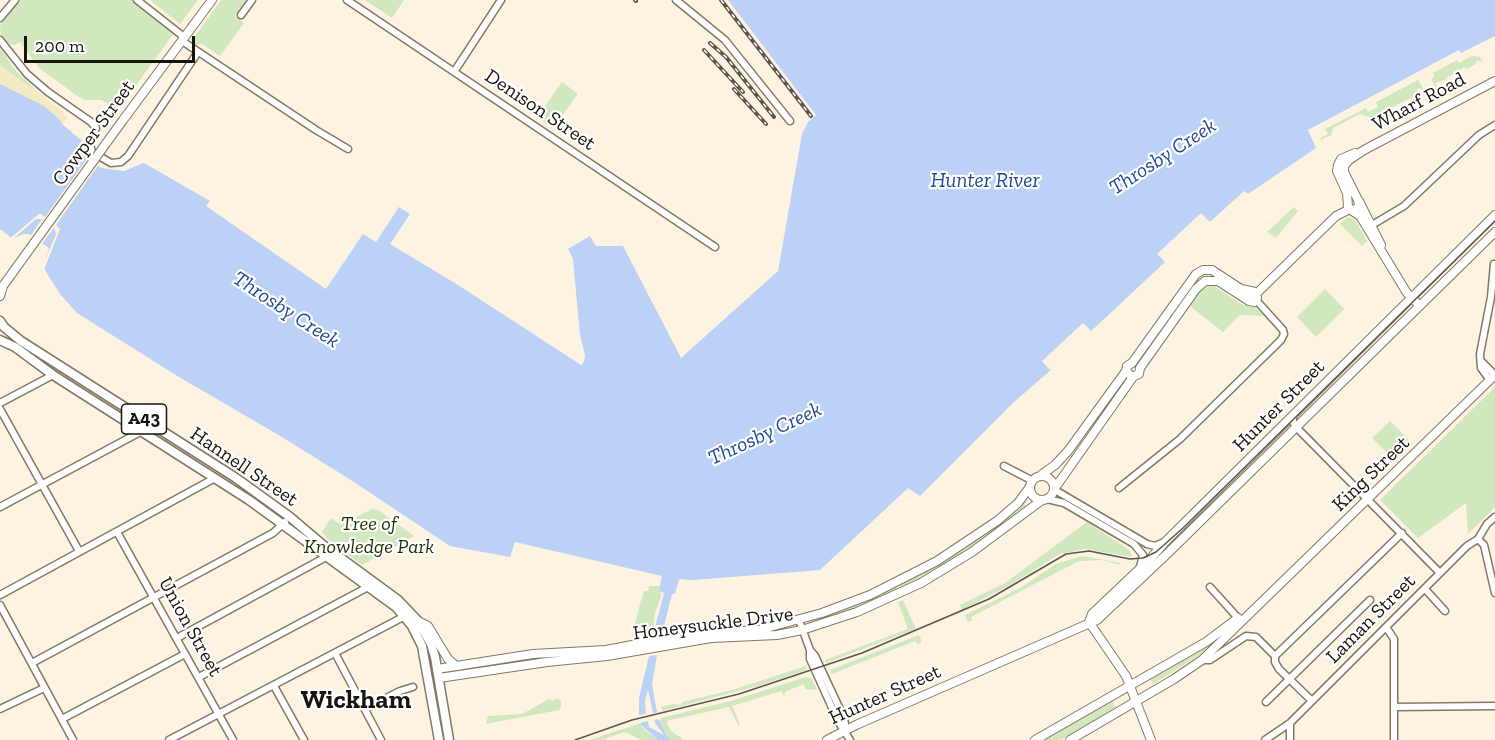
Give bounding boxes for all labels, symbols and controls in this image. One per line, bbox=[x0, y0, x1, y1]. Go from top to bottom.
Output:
scale bar bbox=[27, 24, 198, 62]
text: 200 m bbox=[35, 35, 85, 57]
street label: Denison Street bbox=[480, 64, 600, 156]
street label: Wharf Road bbox=[1368, 67, 1470, 137]
street label: Cowper Street bbox=[48, 76, 140, 190]
water label: Throsby Creek bbox=[1105, 113, 1221, 201]
water label: Hunter River bbox=[930, 168, 1040, 194]
water label: Throsby Creek bbox=[228, 266, 344, 354]
street label: Hunter Street bbox=[1228, 355, 1330, 457]
water label: Throsby Creek bbox=[704, 397, 826, 471]
road number: A43 bbox=[122, 404, 166, 434]
street label: Hannell Street bbox=[186, 422, 302, 512]
street label: King Street bbox=[1327, 431, 1415, 517]
park label: Tree of Knowledge Park bbox=[304, 512, 434, 559]
street label: Laman Street bbox=[1321, 569, 1421, 669]
street label: Union Street bbox=[153, 573, 227, 681]
street label: Honeysuckle Drive bbox=[631, 602, 795, 646]
street label: Hunter Street bbox=[825, 660, 945, 730]
district label: Wickham bbox=[301, 685, 411, 717]

